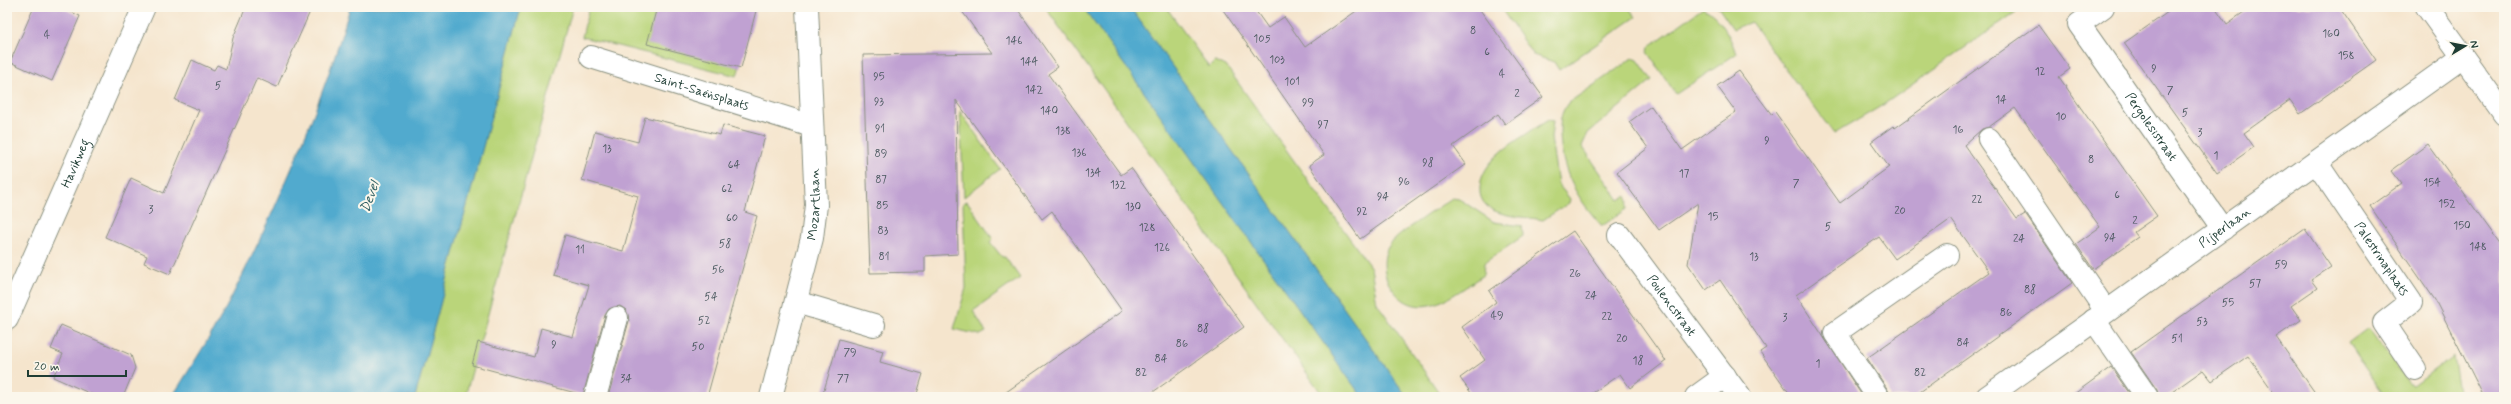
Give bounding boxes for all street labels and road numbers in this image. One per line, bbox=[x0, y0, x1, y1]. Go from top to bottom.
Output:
street label: Saint-Saënsplaats bbox=[652, 69, 751, 114]
street label: Pergolesistraat bbox=[2121, 89, 2181, 165]
street label: Havikweg bbox=[57, 136, 95, 191]
street label: Mozartlaan bbox=[803, 168, 825, 241]
street label: Pijperlaan bbox=[2195, 203, 2254, 252]
street label: Palestrinaplaats bbox=[2351, 219, 2413, 299]
street label: Poulencstraat bbox=[1643, 271, 1700, 340]

